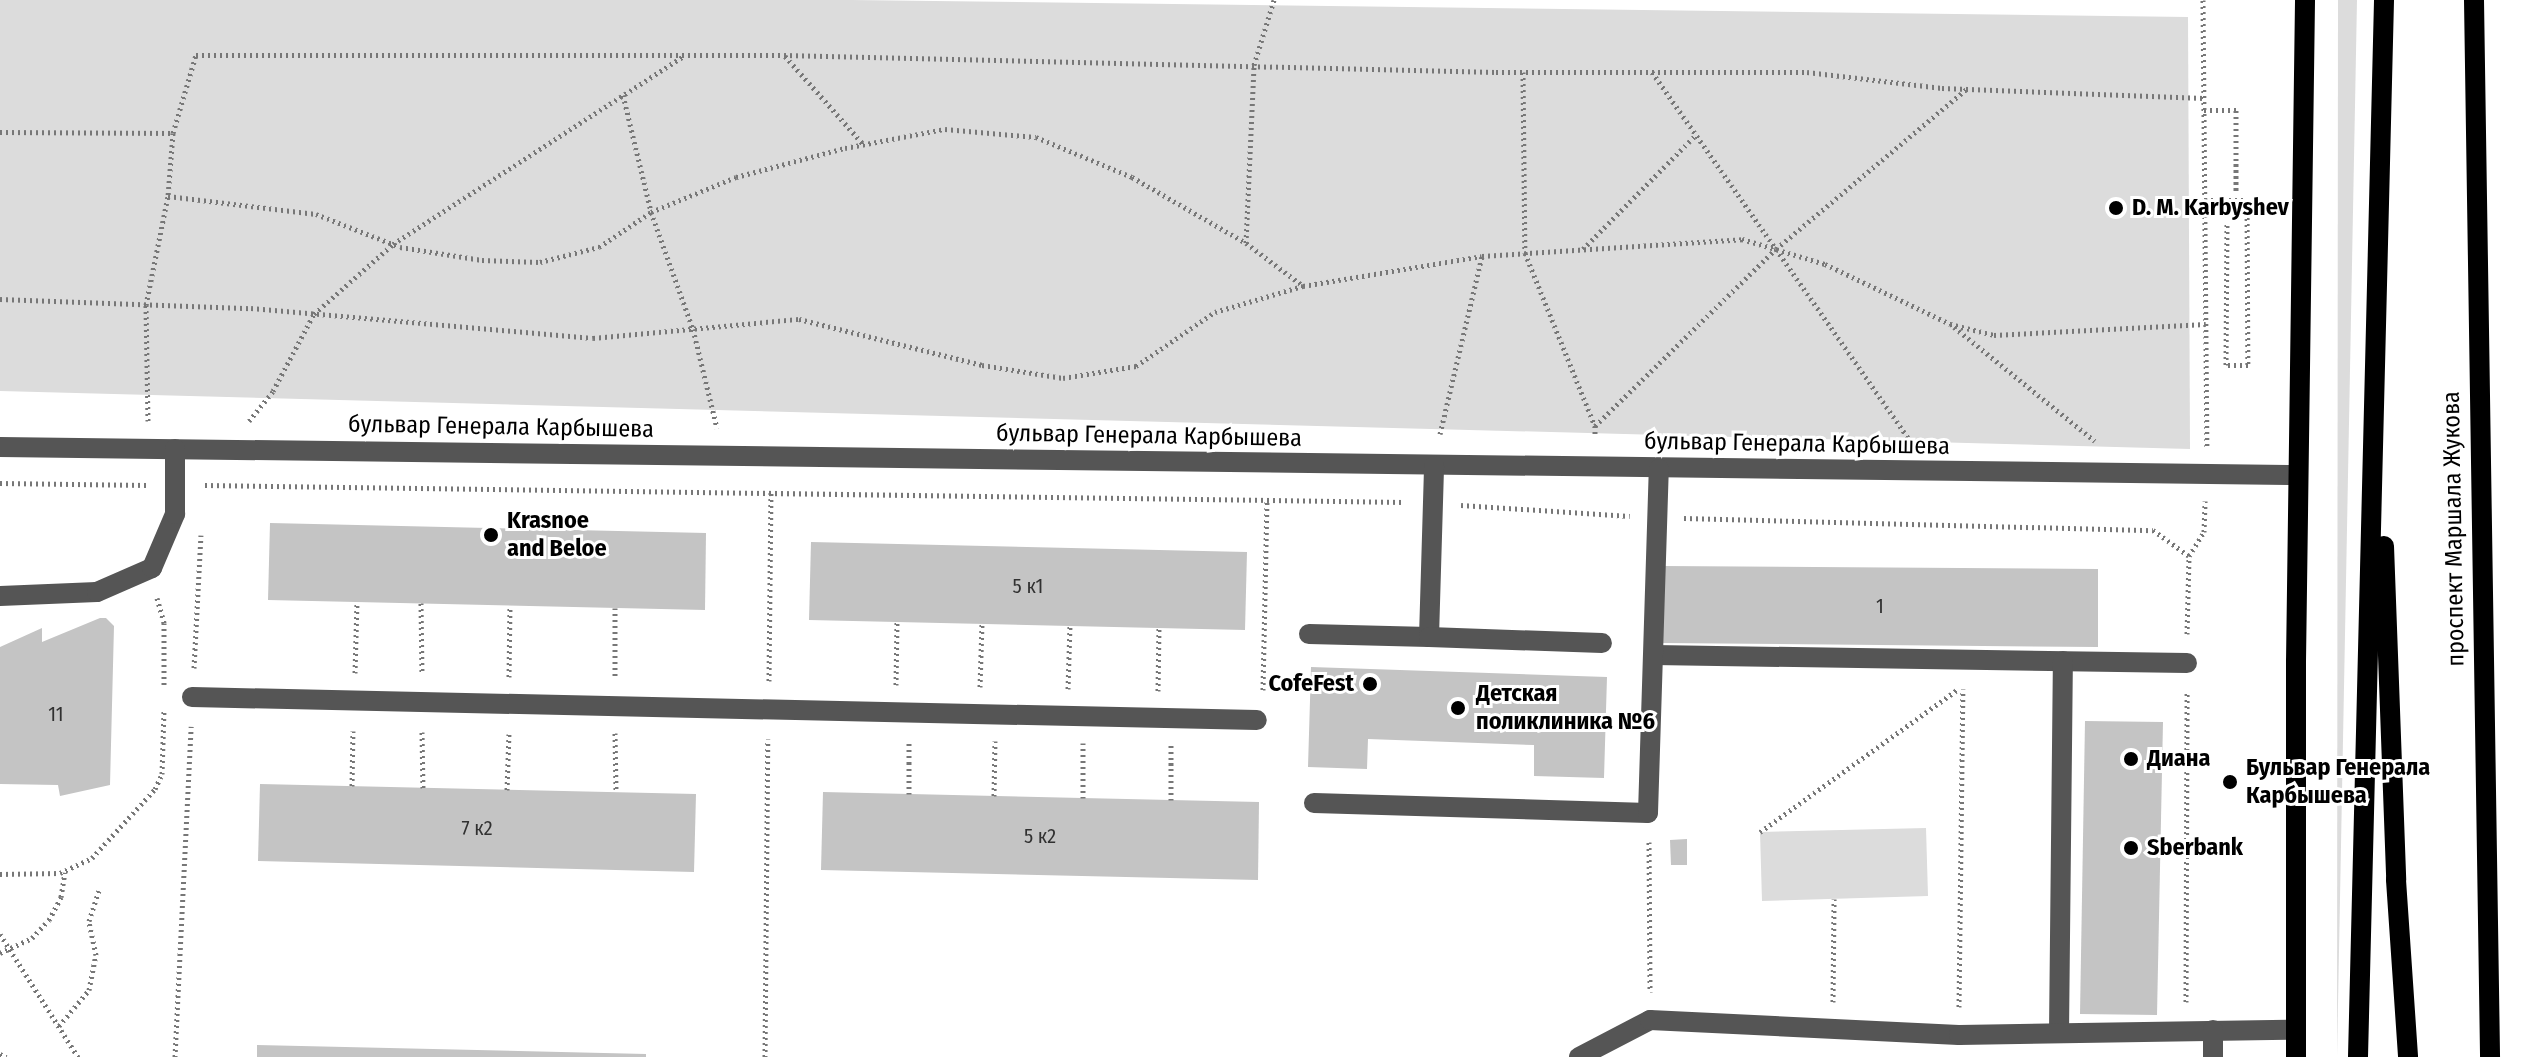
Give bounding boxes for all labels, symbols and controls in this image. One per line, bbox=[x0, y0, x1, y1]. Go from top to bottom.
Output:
place label: D. M. Karbyshev bbox=[2132, 194, 2289, 222]
marker: D. M. Karbyshev bbox=[2107, 199, 2125, 217]
street label: проспект Маршала Жукова bbox=[2437, 391, 2471, 667]
street label: бульвар Генерала Карбышева bbox=[348, 410, 654, 444]
street label: бульвар Генерала Карбышева bbox=[996, 419, 1302, 453]
street label: бульвар Генерала Карбышева bbox=[1644, 427, 1950, 461]
place label: Krasnoe and Beloe bbox=[507, 507, 607, 563]
marker: Krasnoe and Beloe bbox=[482, 526, 500, 544]
house number: 5 к1 bbox=[1013, 574, 1043, 598]
house number: 1 bbox=[1876, 594, 1884, 618]
place label: CofeFest bbox=[1268, 670, 1354, 698]
marker: CofeFest bbox=[1361, 675, 1379, 693]
place label: Детская поликлиника №6 bbox=[1476, 680, 1655, 736]
marker: Детская поликлиника №6 bbox=[1447, 697, 1469, 719]
house number: 11 bbox=[48, 702, 64, 726]
place label: Диана bbox=[2147, 745, 2210, 773]
marker: Диана bbox=[2122, 750, 2140, 768]
place label: Бульвар Генерала Карбышева bbox=[2246, 754, 2430, 810]
marker: Бульвар Генерала Карбышева bbox=[2221, 773, 2239, 791]
house number: 7 к2 bbox=[462, 816, 492, 840]
house number: 5 к2 bbox=[1024, 824, 1056, 848]
place label: Sberbank bbox=[2147, 834, 2243, 862]
marker: Sberbank bbox=[2122, 839, 2140, 857]

